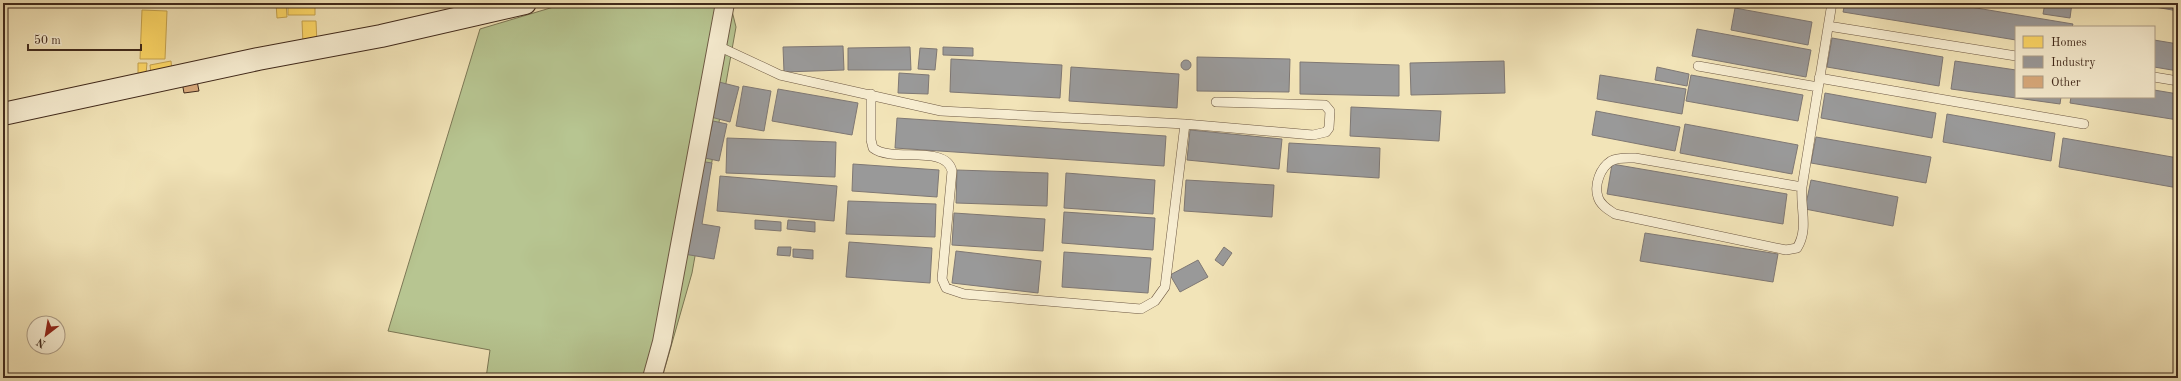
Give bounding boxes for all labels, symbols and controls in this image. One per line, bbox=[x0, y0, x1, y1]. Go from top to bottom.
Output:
scale bar bbox=[28, 26, 141, 52]
legend bbox=[2015, 26, 2155, 98]
text: 50 m bbox=[34, 34, 61, 47]
text: Homes bbox=[2051, 37, 2087, 49]
text: Industry bbox=[2051, 57, 2096, 69]
text: Other bbox=[2051, 77, 2081, 89]
north arrow bbox=[26, 315, 66, 355]
text: N bbox=[35, 335, 48, 349]

